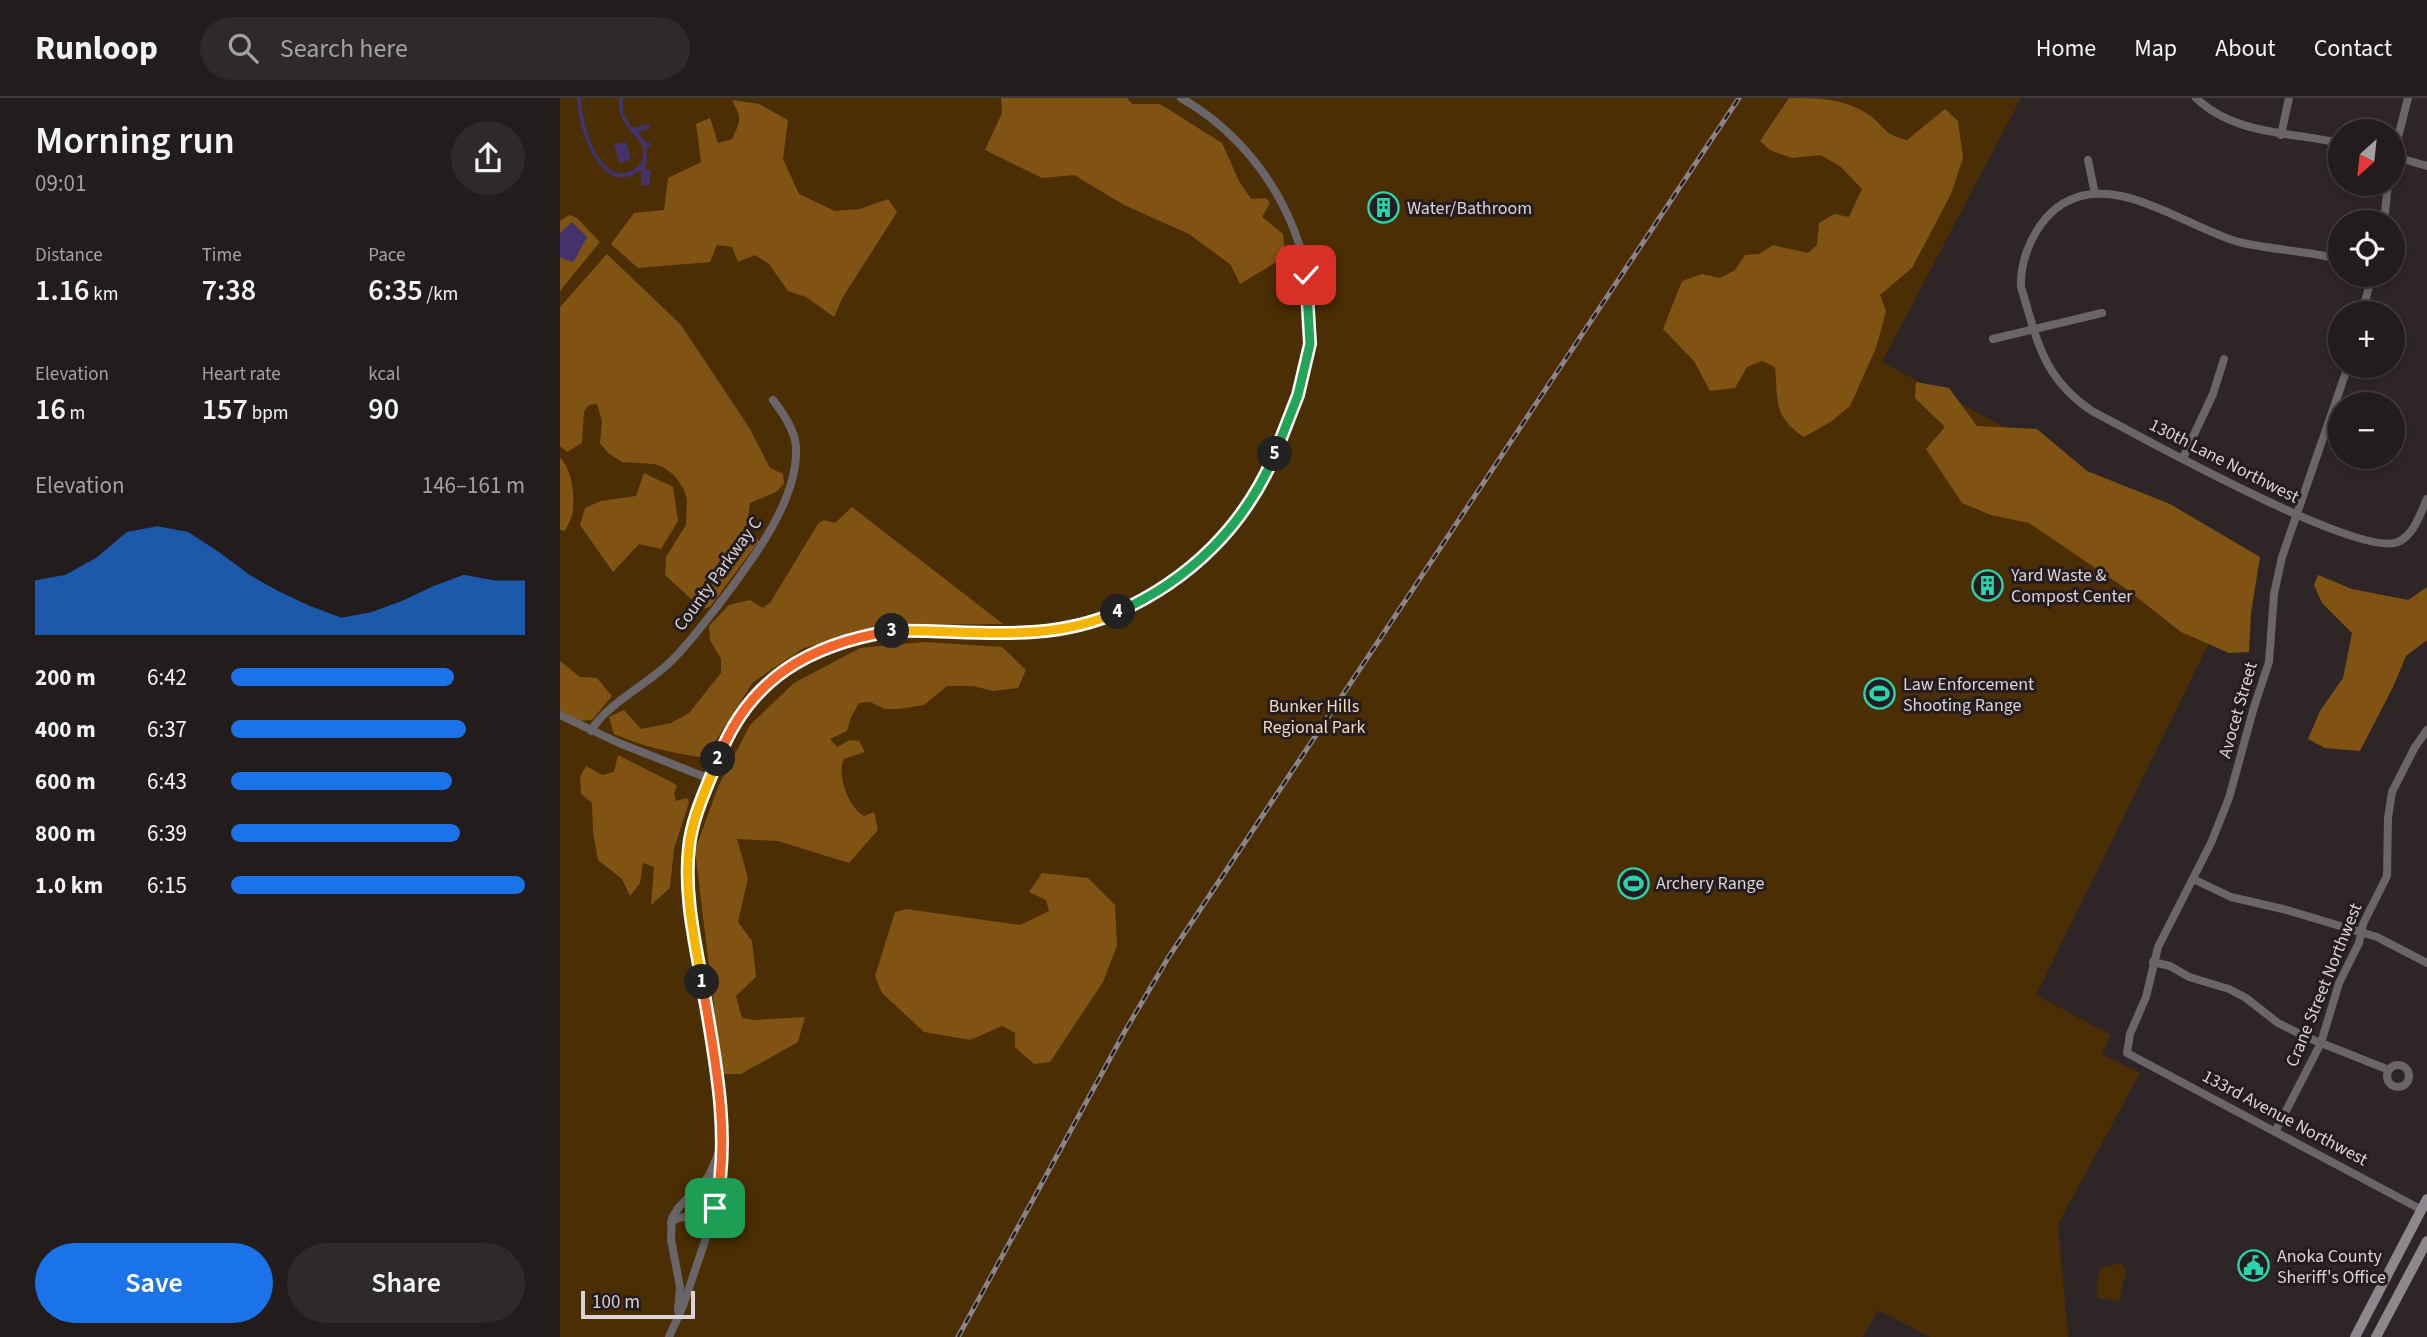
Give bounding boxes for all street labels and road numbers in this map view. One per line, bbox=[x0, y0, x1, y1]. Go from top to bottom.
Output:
street label: 130th Lane Northwest bbox=[2145, 412, 2303, 510]
street label: County Parkway C bbox=[668, 512, 768, 636]
street label: Avocet Street bbox=[2212, 659, 2264, 761]
street label: Crane Street Northwest bbox=[2280, 899, 2368, 1071]
street label: 133rd Avenue Northwest bbox=[2198, 1064, 2372, 1172]

